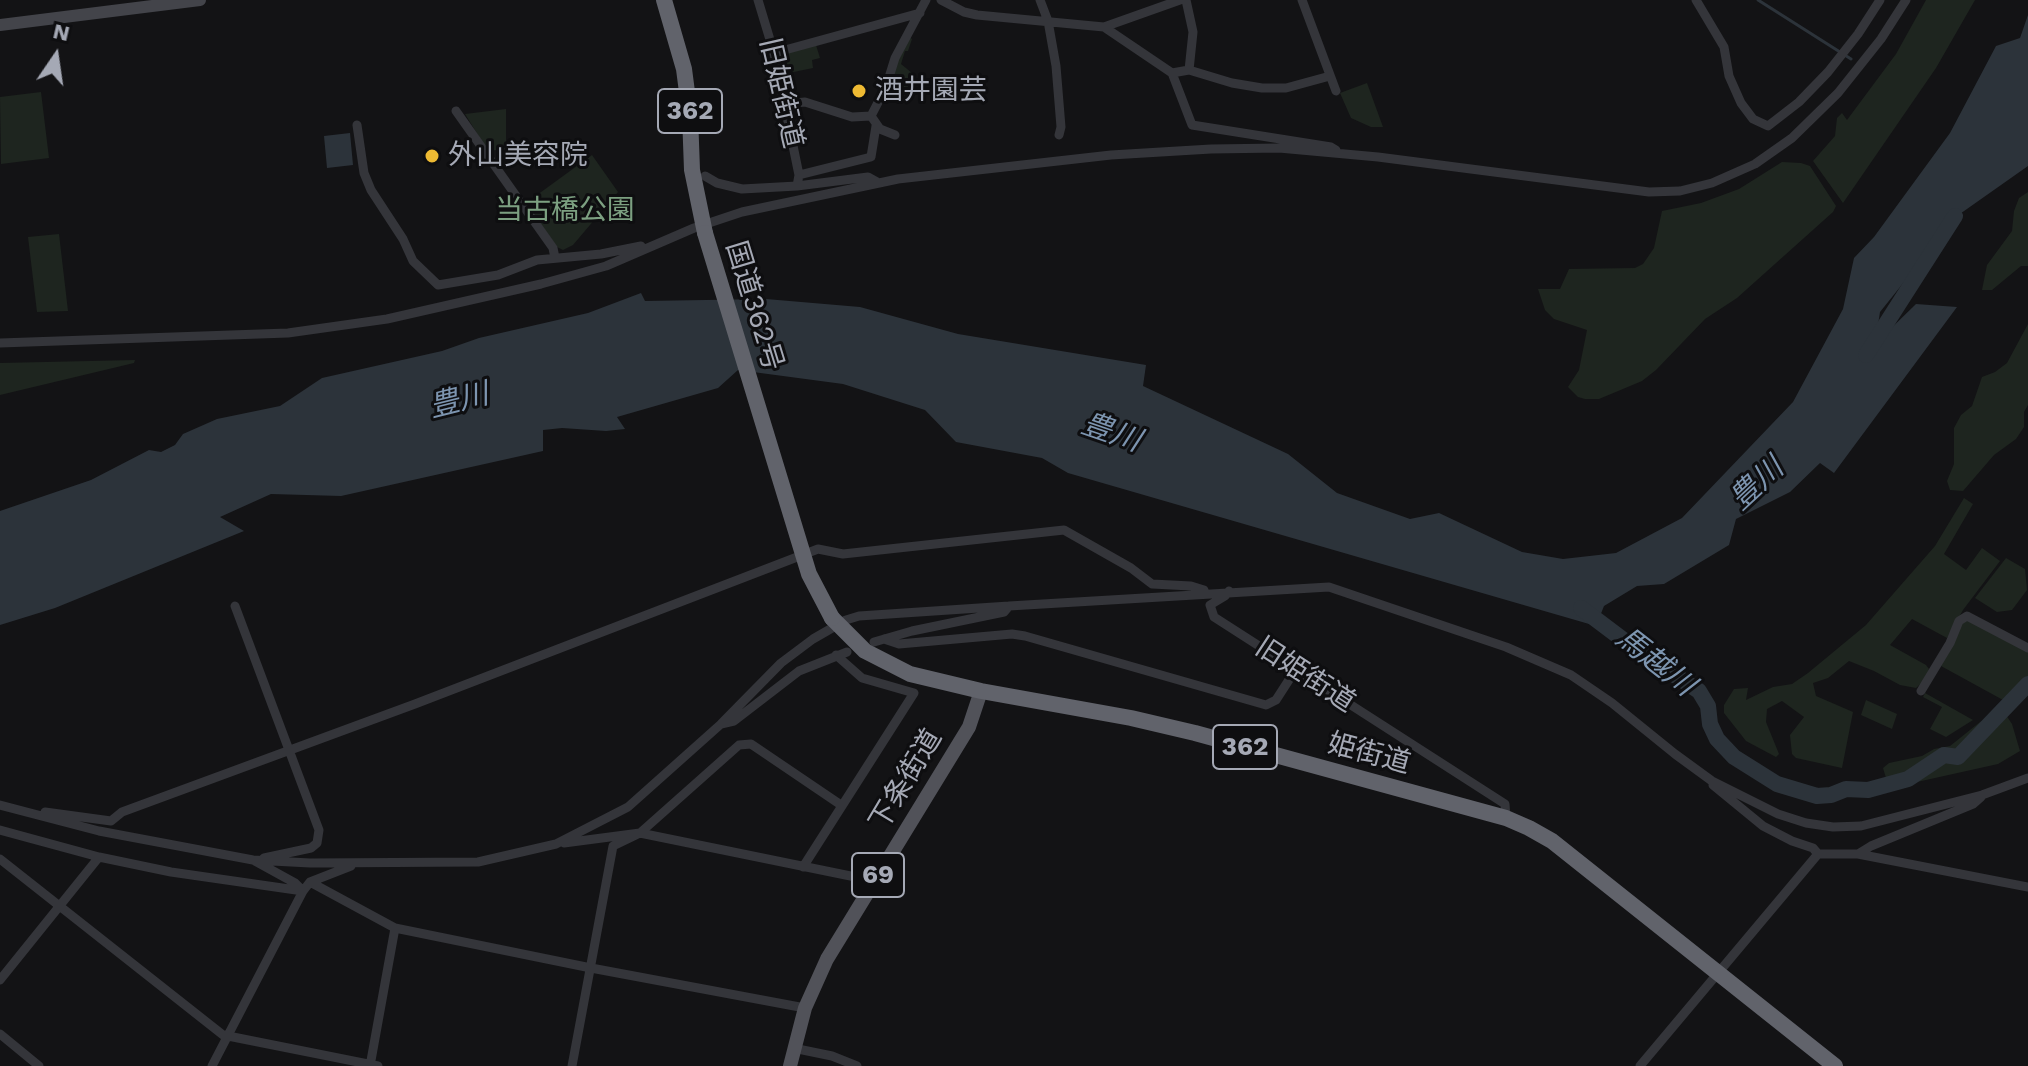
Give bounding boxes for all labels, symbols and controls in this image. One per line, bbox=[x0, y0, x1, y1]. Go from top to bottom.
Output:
north arrow bbox=[16, 16, 96, 96]
text: N bbox=[51, 18, 72, 46]
street label: 旧姫街道 bbox=[752, 35, 810, 151]
place label: 酒井園芸 bbox=[875, 74, 987, 108]
marker: 酒井園芸 bbox=[850, 82, 868, 100]
road number: 362 bbox=[658, 89, 722, 133]
place label: 外山美容院 bbox=[448, 139, 588, 173]
marker: 外山美容院 bbox=[423, 147, 441, 165]
park label: 当古橋公園 bbox=[495, 194, 635, 228]
street label: 国道362号 bbox=[718, 237, 790, 375]
water label: 豊川 bbox=[426, 376, 492, 426]
water label: 豊川 bbox=[1077, 406, 1145, 460]
water label: 豊川 bbox=[1723, 450, 1791, 518]
water label: 馬越川 bbox=[1608, 620, 1702, 704]
street label: 旧姫街道 bbox=[1249, 630, 1361, 720]
street label: 下条街道 bbox=[863, 723, 949, 837]
road number: 362 bbox=[1213, 725, 1277, 769]
street label: 姫街道 bbox=[1324, 727, 1414, 781]
road number: 69 bbox=[852, 853, 904, 897]

